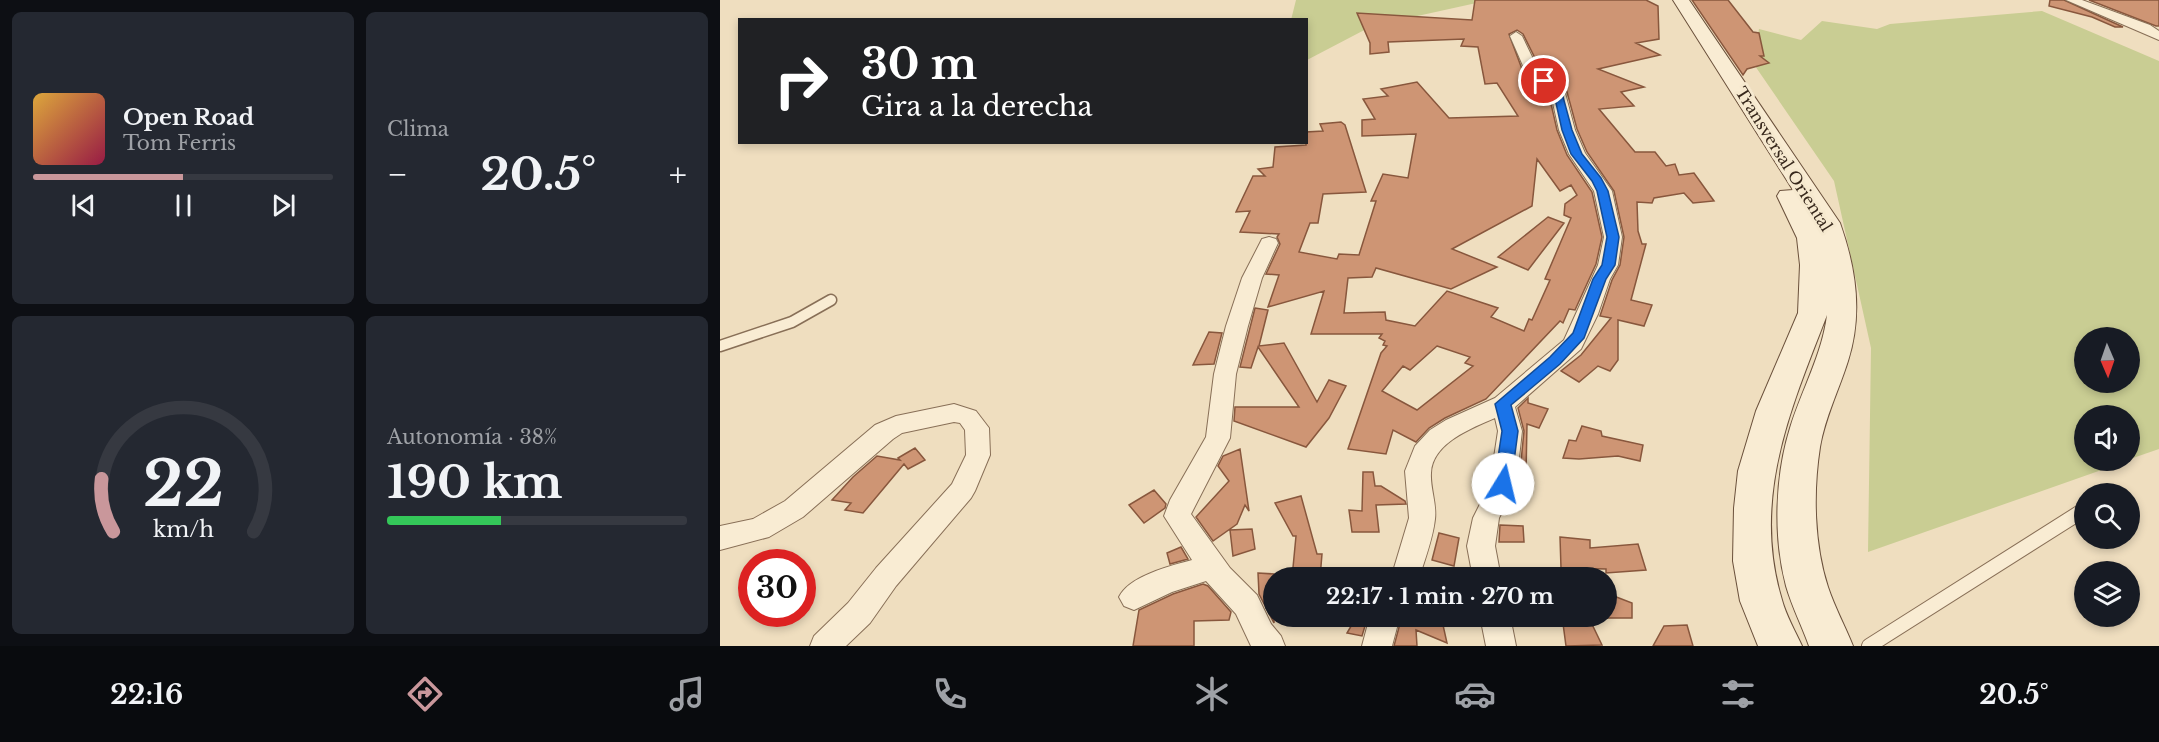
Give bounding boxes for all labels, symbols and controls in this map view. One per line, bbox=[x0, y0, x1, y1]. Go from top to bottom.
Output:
text: 30 m bbox=[861, 38, 977, 90]
icon: right bbox=[762, 42, 840, 120]
pin bbox=[1518, 55, 1569, 106]
icon: arrive bbox=[1527, 64, 1560, 97]
street label: Transversal Oriental bbox=[1731, 83, 1837, 235]
text: Gira a la derecha bbox=[861, 90, 1092, 123]
text: Open Road bbox=[123, 104, 254, 131]
text: Clima bbox=[387, 117, 449, 141]
text: Tom Ferris bbox=[123, 131, 236, 155]
text: 20.5° bbox=[480, 146, 596, 202]
text: − bbox=[387, 154, 408, 195]
text: + bbox=[669, 154, 687, 195]
icon: previous bbox=[67, 189, 100, 222]
icon: pause bbox=[167, 189, 200, 222]
icon: next bbox=[267, 189, 300, 222]
north arrow bbox=[2074, 327, 2140, 393]
map controls bbox=[2074, 327, 2140, 627]
button: sound bbox=[2074, 405, 2140, 471]
text: Autonomía · 38% bbox=[387, 425, 557, 449]
text: 22 bbox=[142, 445, 224, 523]
position arrow bbox=[1471, 452, 1535, 516]
text: 190 km bbox=[387, 454, 563, 510]
button: search bbox=[2074, 483, 2140, 549]
text: km/h bbox=[153, 516, 214, 543]
speed limit sign: 30 bbox=[738, 549, 816, 627]
button: layers bbox=[2074, 561, 2140, 627]
text: 22:17 · 1 min · 270 m bbox=[1326, 583, 1554, 610]
icon: directions bbox=[404, 673, 446, 715]
icon: music bbox=[666, 673, 708, 715]
icon: phone bbox=[929, 673, 971, 715]
icon: climate bbox=[1191, 673, 1233, 715]
icon: car bbox=[1454, 673, 1496, 715]
icon: filters bbox=[1717, 673, 1759, 715]
text: 22:16 bbox=[110, 678, 183, 711]
text: 20.5° bbox=[1979, 678, 2049, 711]

